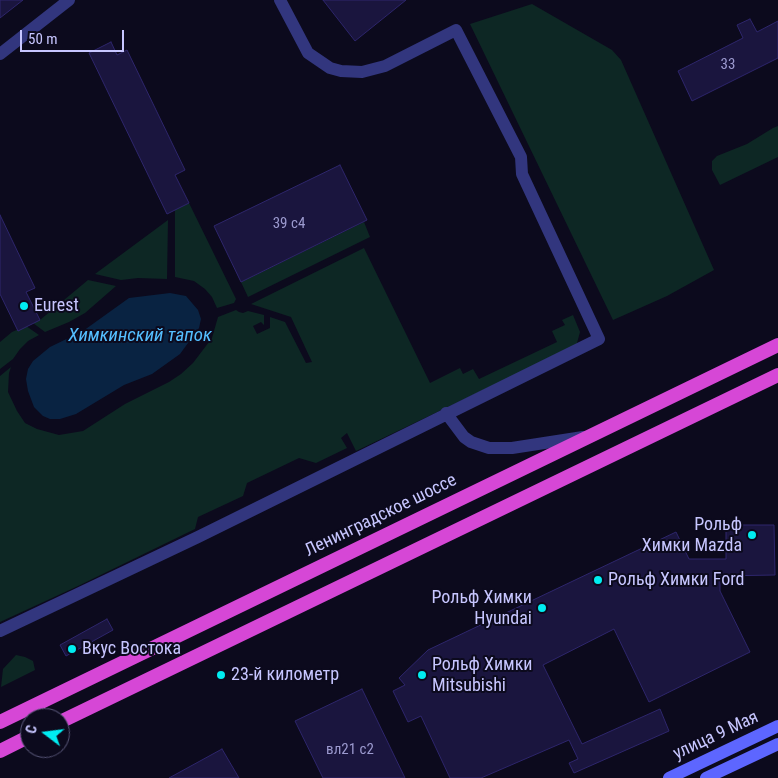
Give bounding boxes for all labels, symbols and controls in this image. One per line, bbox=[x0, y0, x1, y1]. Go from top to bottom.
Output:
scale bar bbox=[22, 20, 126, 52]
text: 50 m bbox=[28, 30, 58, 48]
house number: 33 bbox=[721, 56, 735, 74]
house number: 39 с4 bbox=[273, 215, 305, 233]
place label: Eurest bbox=[34, 295, 79, 317]
marker: Eurest bbox=[18, 300, 30, 312]
water label: Химкинский тапок bbox=[68, 325, 212, 347]
street label: Ленинградское шоссе bbox=[302, 470, 460, 562]
place label: Рольф Химки Mazda bbox=[642, 514, 742, 556]
marker: Рольф Химки Mazda bbox=[746, 529, 758, 541]
place label: Рольф Химки Ford bbox=[608, 569, 744, 591]
marker: Рольф Химки Ford bbox=[592, 574, 604, 586]
place label: Рольф Химки Hyundai bbox=[431, 587, 532, 630]
marker: Рольф Химки Hyundai bbox=[536, 602, 548, 614]
place label: Вкус Востока bbox=[82, 638, 181, 660]
marker: Вкус Востока bbox=[66, 643, 78, 655]
place label: Рольф Химки Mitsubishi bbox=[432, 654, 533, 696]
place label: 23-й километр bbox=[231, 664, 339, 686]
marker: 23-й километр bbox=[215, 669, 227, 681]
marker: Рольф Химки Mitsubishi bbox=[416, 669, 428, 681]
street label: улица 9 Мая bbox=[670, 707, 762, 765]
north arrow bbox=[20, 708, 70, 758]
text: С bbox=[23, 723, 40, 735]
house number: вл21 с2 bbox=[326, 741, 374, 759]

